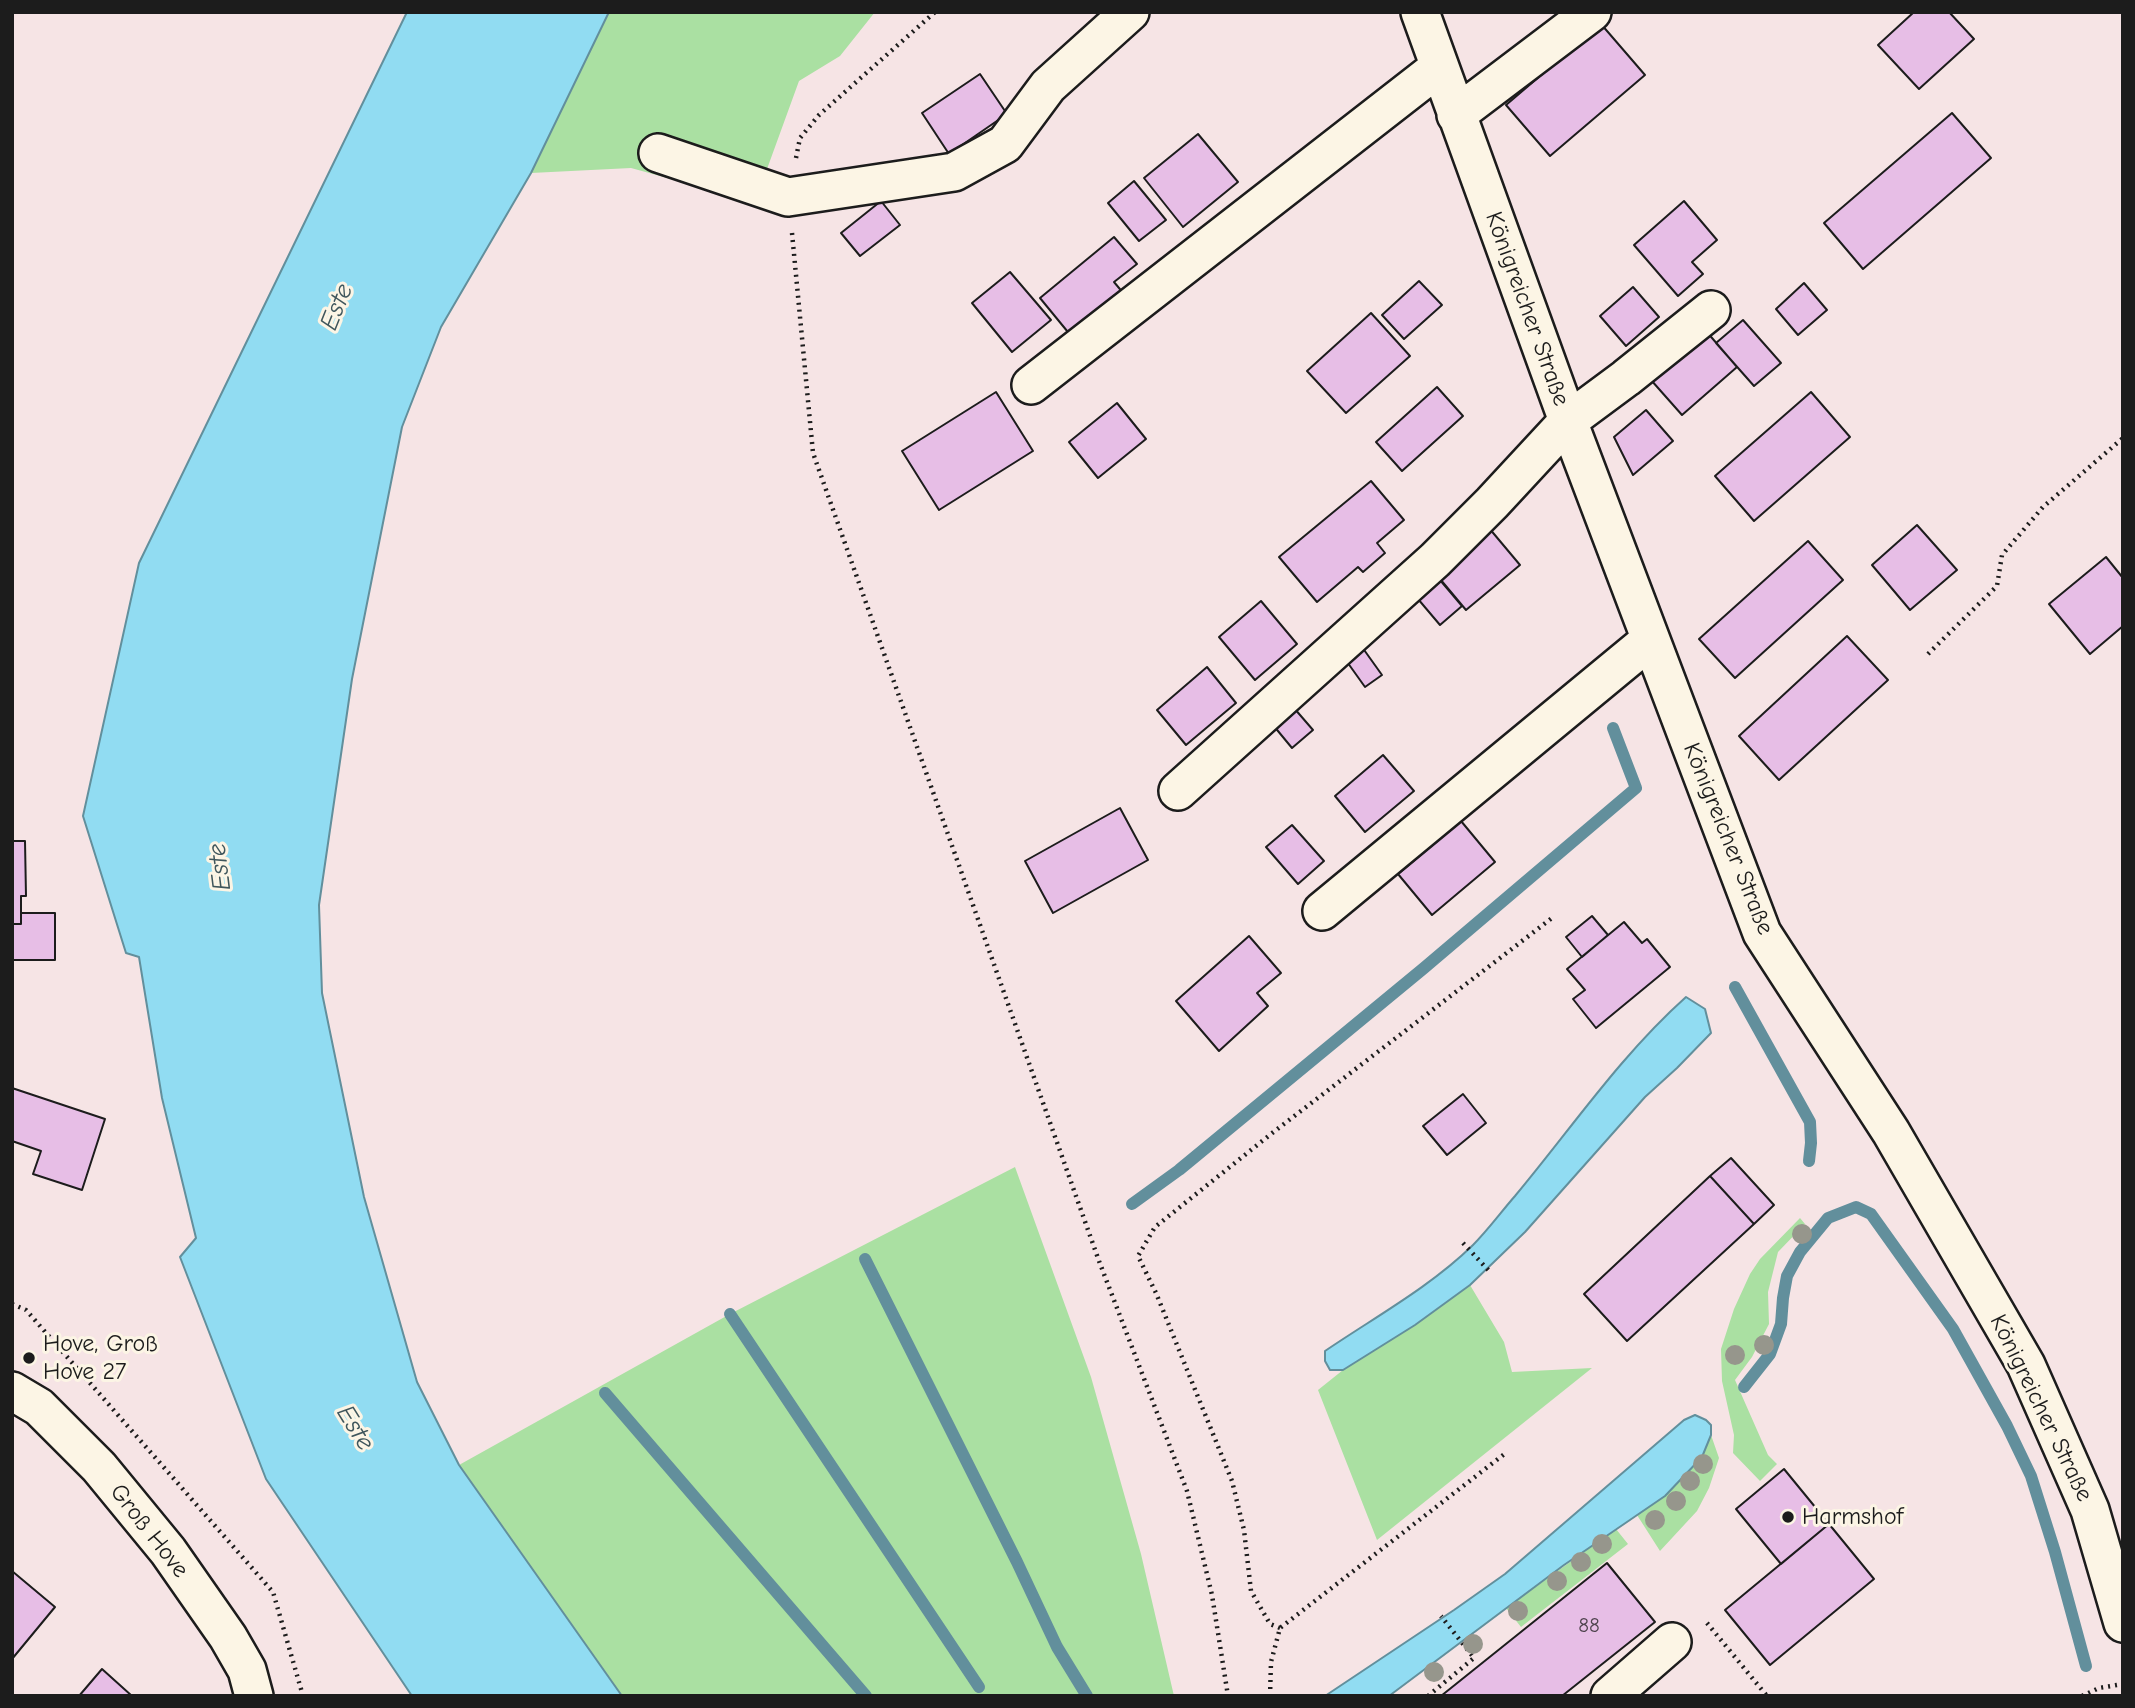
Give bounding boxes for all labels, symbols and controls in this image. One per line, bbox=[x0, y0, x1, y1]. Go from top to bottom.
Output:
street label: Königreicher Straße bbox=[1479, 208, 1575, 410]
water label: Este bbox=[314, 279, 360, 335]
street label: Königreicher Straße bbox=[1676, 739, 1780, 939]
water label: Este bbox=[202, 842, 238, 892]
street label: Königreicher Straße bbox=[1983, 1310, 2099, 1506]
place label: Hove, Groß Hove 27 bbox=[43, 1330, 158, 1386]
marker: Hove, Groß Hove 27 bbox=[21, 1350, 37, 1366]
water label: Este bbox=[329, 1400, 381, 1456]
street label: Groß Hove bbox=[103, 1478, 195, 1584]
place label: Harmshof bbox=[1802, 1503, 1903, 1531]
marker: Harmshof bbox=[1780, 1509, 1796, 1525]
house number: 88 bbox=[1578, 1613, 1600, 1639]

